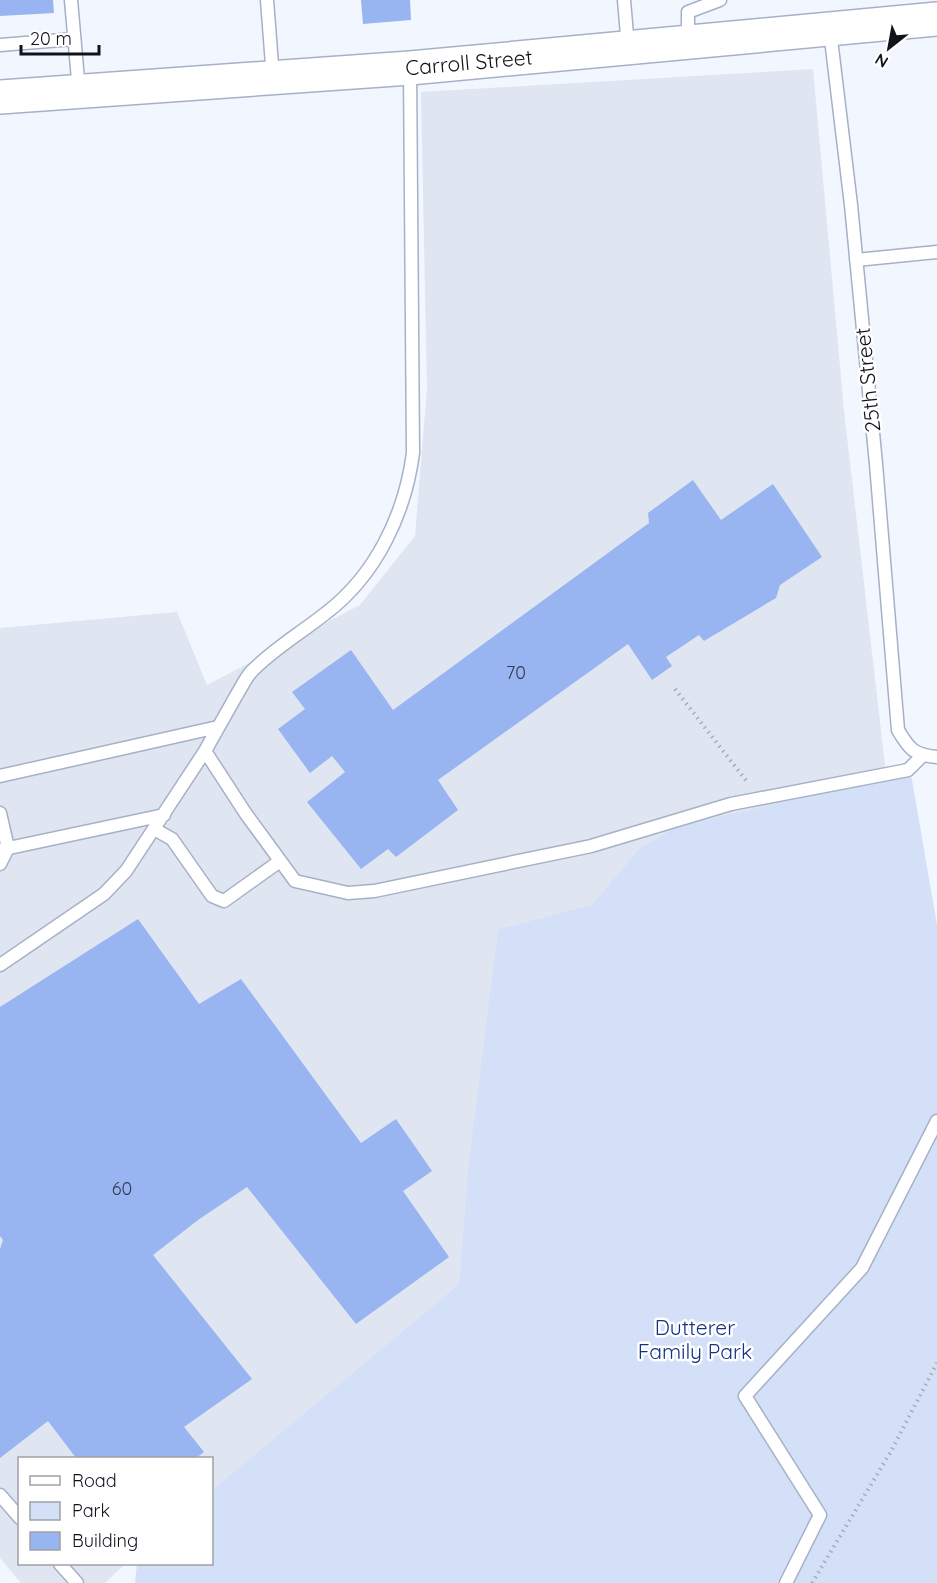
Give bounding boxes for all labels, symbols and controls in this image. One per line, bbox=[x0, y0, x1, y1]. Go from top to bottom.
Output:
scale bar bbox=[21, 18, 99, 56]
north arrow bbox=[859, 18, 919, 78]
text: 20 m bbox=[30, 27, 72, 50]
street label: Carroll Street bbox=[404, 43, 534, 81]
text: N bbox=[871, 49, 891, 72]
street label: 25th Street bbox=[849, 326, 885, 434]
house number: 70 bbox=[506, 661, 526, 684]
house number: 60 bbox=[112, 1177, 132, 1200]
park label: Dutterer Family Park bbox=[638, 1314, 752, 1364]
legend bbox=[18, 1457, 213, 1565]
text: Road bbox=[72, 1469, 117, 1492]
text: Park bbox=[72, 1499, 110, 1522]
text: Building bbox=[72, 1529, 138, 1552]

